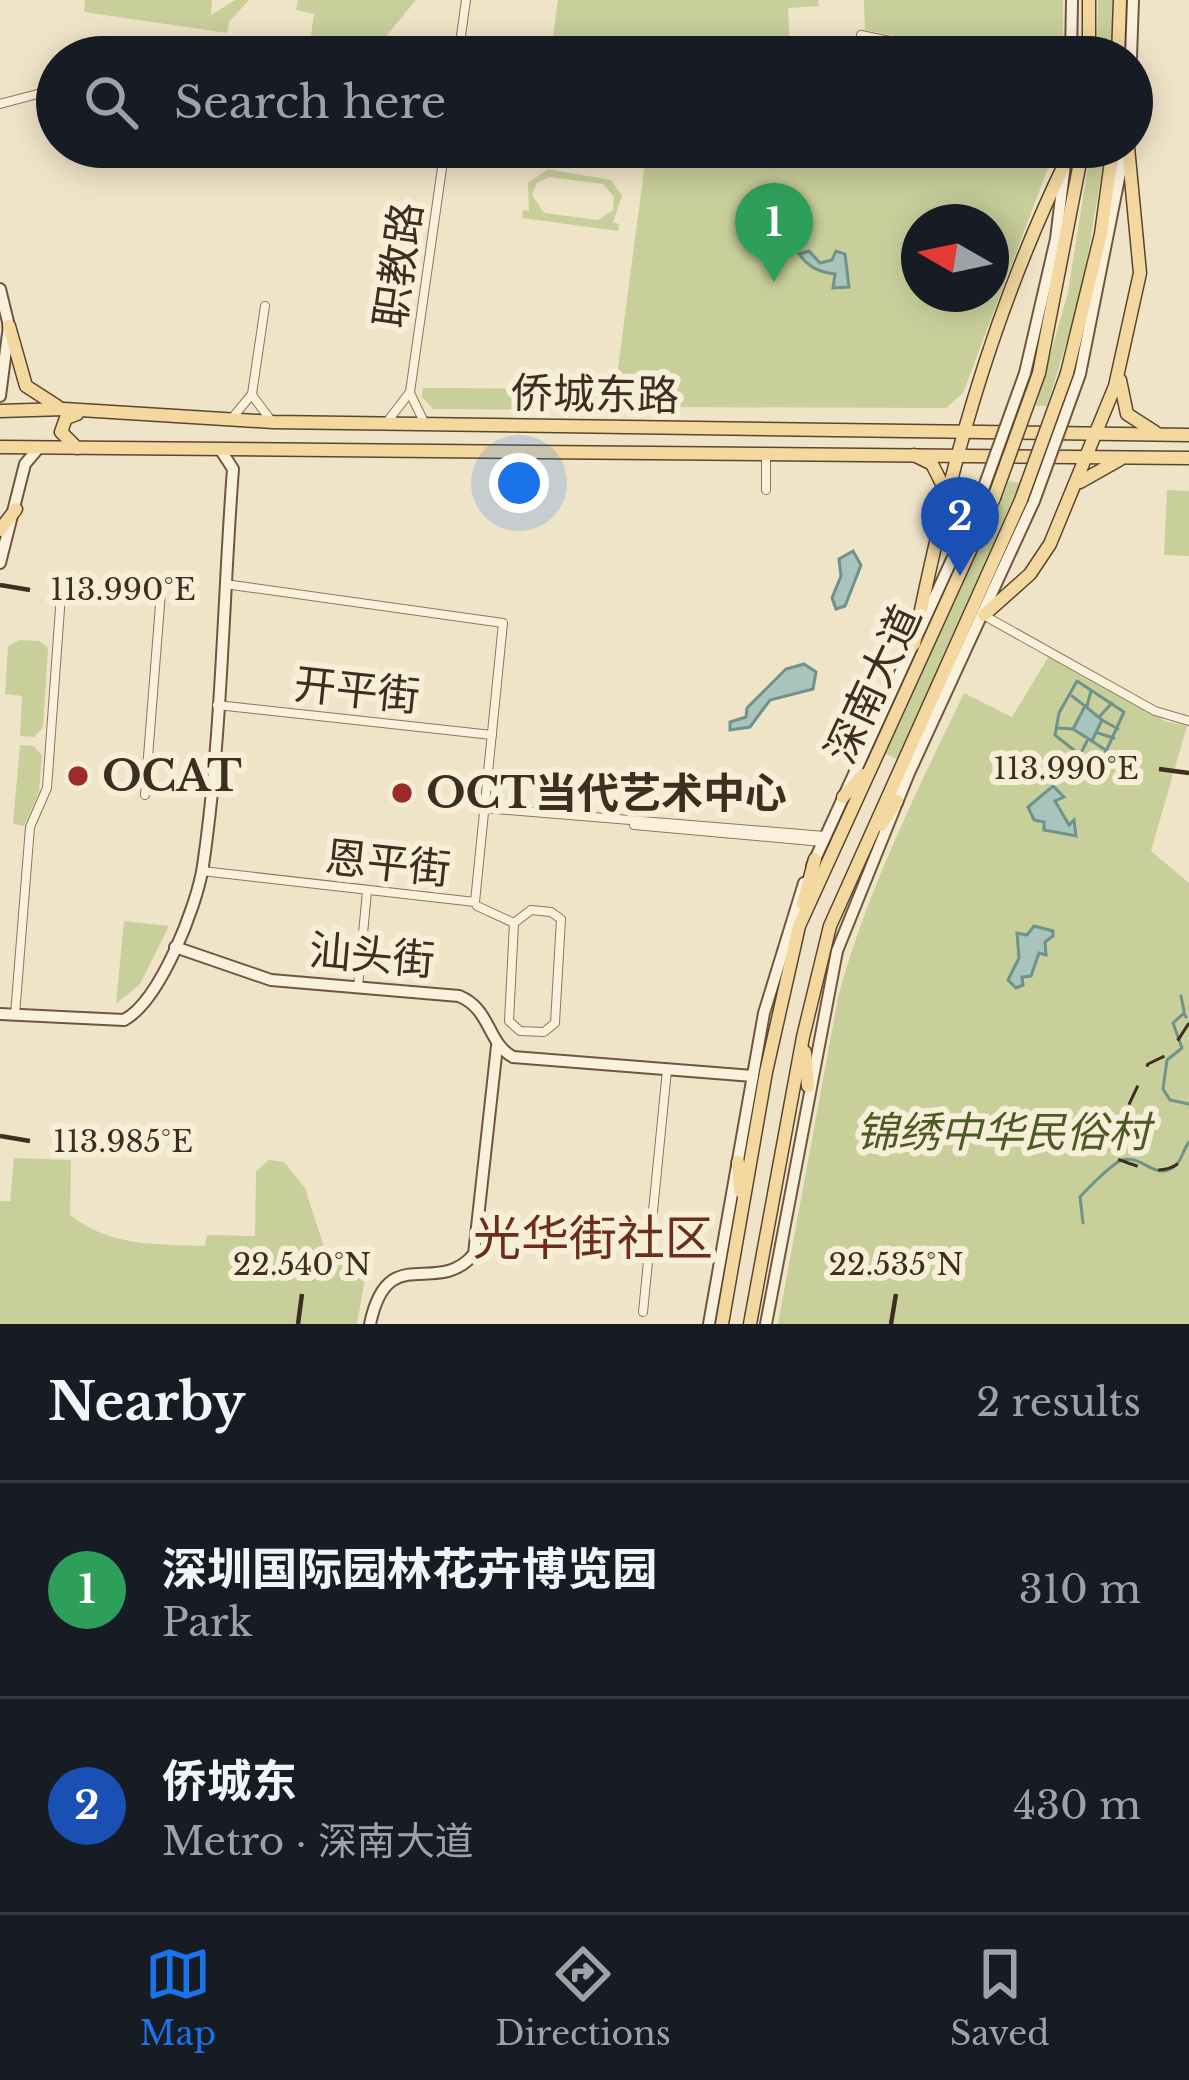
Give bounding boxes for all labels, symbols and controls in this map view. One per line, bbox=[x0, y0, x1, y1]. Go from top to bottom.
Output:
search box bbox=[36, 36, 1153, 168]
icon: search bbox=[78, 69, 144, 135]
text: Search here bbox=[174, 74, 446, 130]
pin: 1 bbox=[735, 183, 813, 282]
street label: 职教路 bbox=[363, 199, 433, 331]
north arrow bbox=[901, 204, 1009, 312]
street label: 侨城东路 bbox=[511, 367, 679, 421]
your location bbox=[489, 453, 549, 513]
pin: 2 bbox=[921, 477, 999, 576]
text: 113.990°E bbox=[50, 571, 196, 608]
street label: 深南大道 bbox=[814, 597, 932, 771]
street label: 开平街 bbox=[292, 658, 422, 722]
place label: OCAT bbox=[102, 750, 242, 802]
text: 113.990°E bbox=[993, 750, 1139, 787]
marker: OCAT bbox=[65, 763, 91, 789]
place label: OCT当代艺术中心 bbox=[426, 767, 787, 819]
marker: OCT当代艺术中心 bbox=[389, 780, 415, 806]
street label: 恩平街 bbox=[323, 831, 453, 895]
street label: 汕头街 bbox=[307, 924, 437, 986]
park label: 锦绣中华民俗村 bbox=[856, 1106, 1156, 1158]
text: 113.985°E bbox=[53, 1123, 193, 1160]
district label: 光华街社区 bbox=[473, 1208, 713, 1268]
text: 22.540°N bbox=[233, 1246, 371, 1283]
text: 22.535°N bbox=[829, 1246, 963, 1283]
text: Nearby bbox=[48, 1371, 245, 1434]
text: 2 results bbox=[976, 1378, 1141, 1427]
text: 深圳国际园林花卉博览园 bbox=[162, 1541, 657, 1597]
text: 1 bbox=[78, 1565, 96, 1614]
text: 310 m bbox=[1019, 1565, 1141, 1614]
text: Park bbox=[162, 1598, 253, 1647]
text: 侨城东 bbox=[162, 1753, 297, 1809]
text: 2 bbox=[74, 1781, 100, 1830]
text: 430 m bbox=[1013, 1781, 1141, 1830]
text: Metro · 深南大道 bbox=[162, 1817, 474, 1866]
tab: Map bbox=[140, 1941, 216, 2054]
tab: Directions bbox=[495, 1941, 671, 2054]
tab: Saved bbox=[950, 1941, 1049, 2054]

